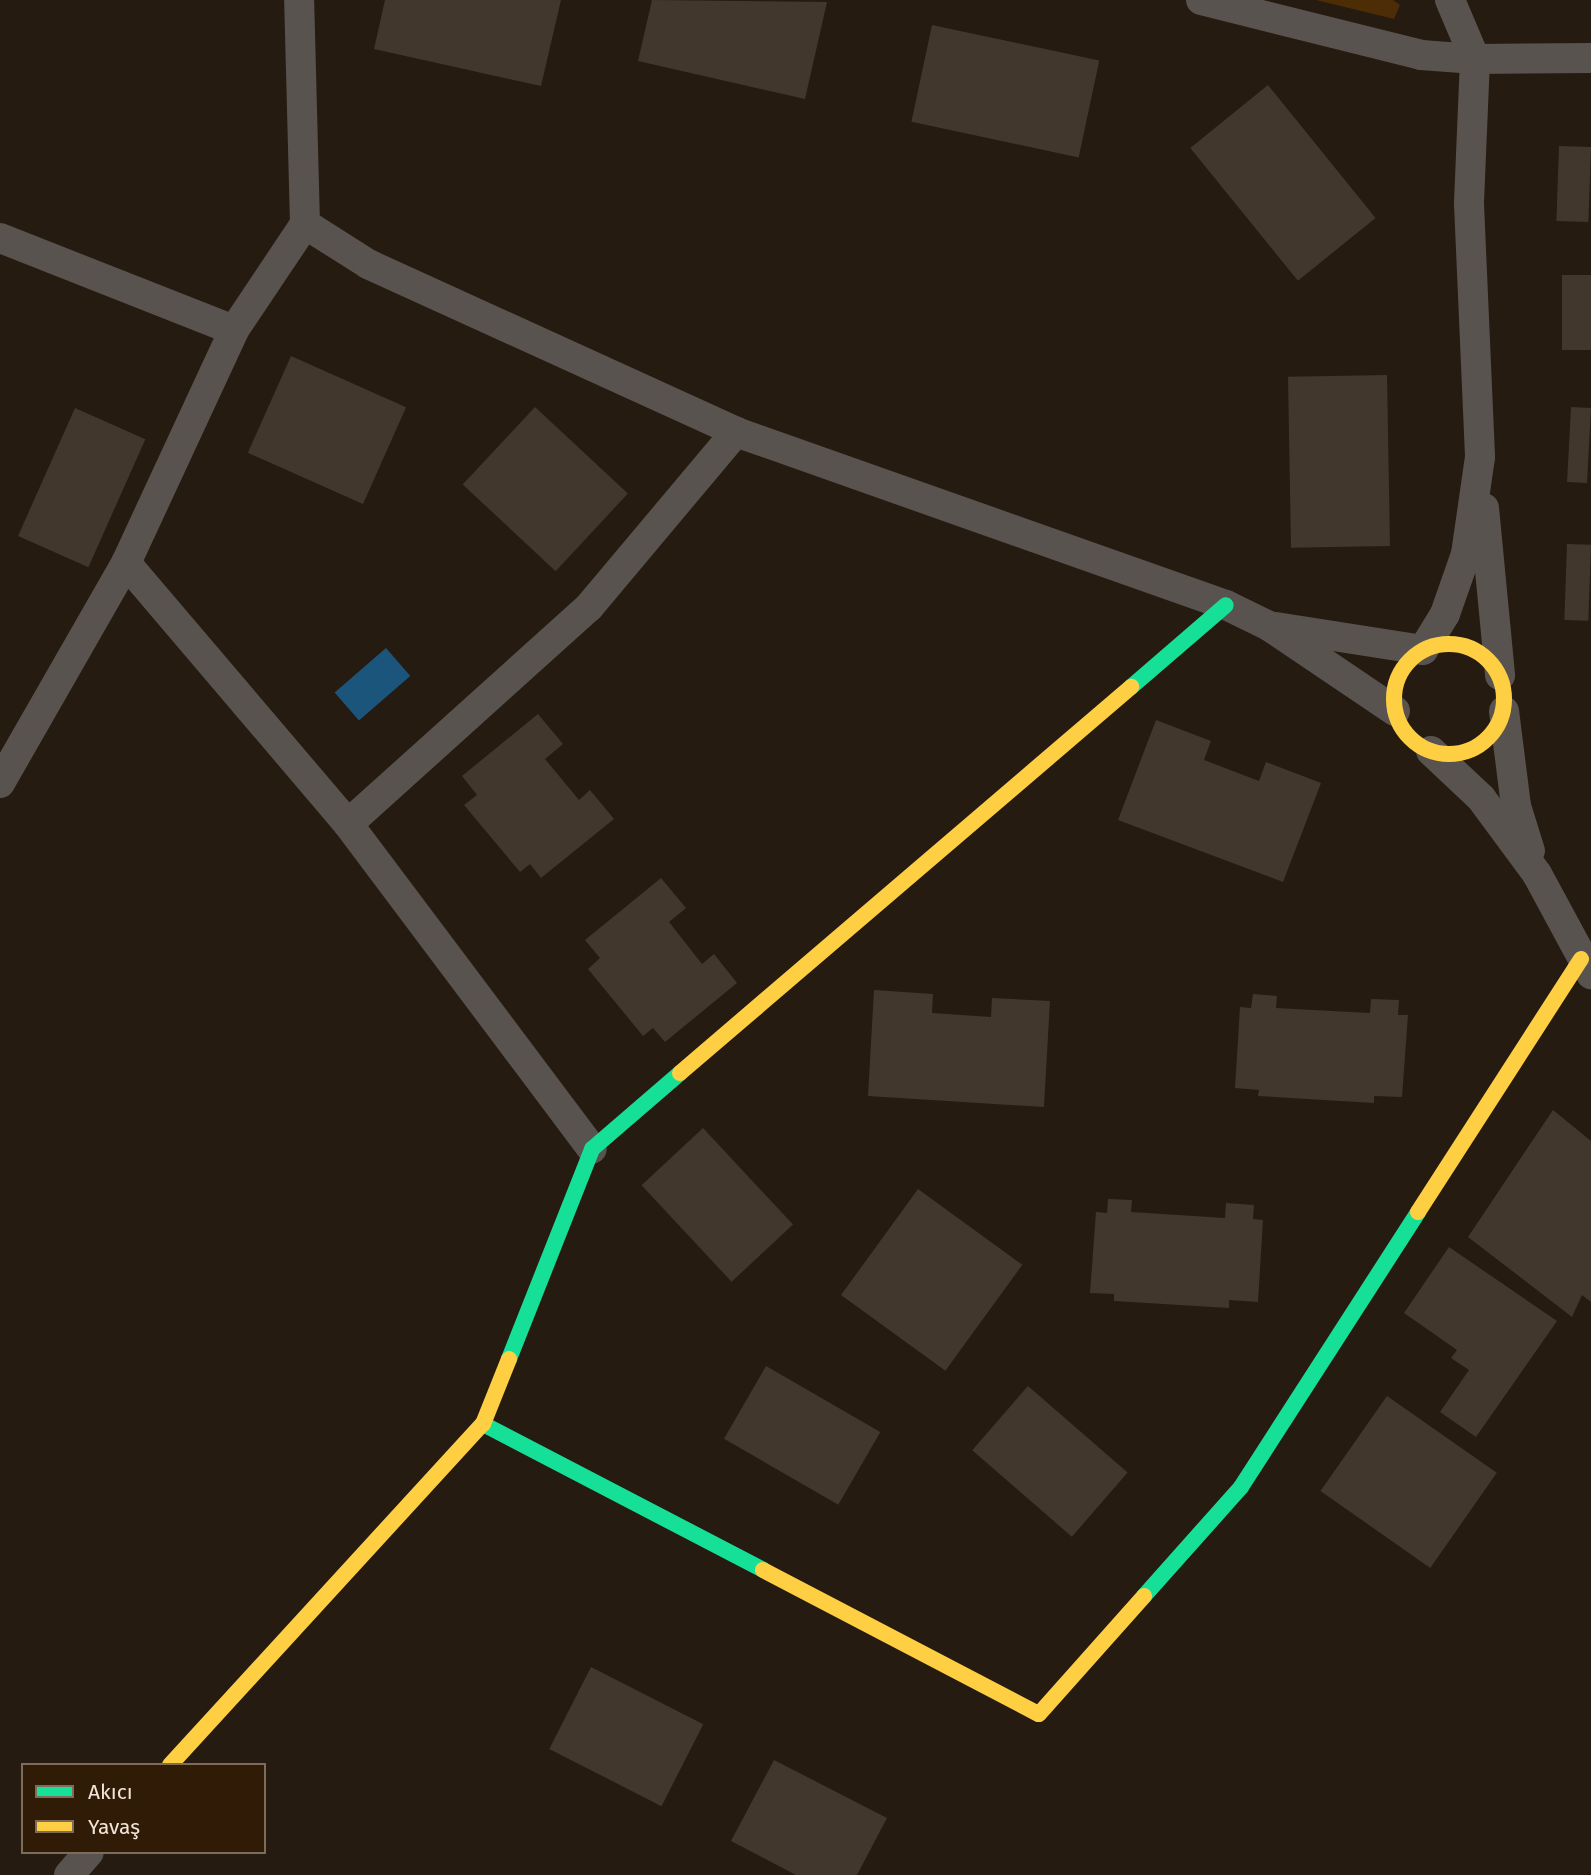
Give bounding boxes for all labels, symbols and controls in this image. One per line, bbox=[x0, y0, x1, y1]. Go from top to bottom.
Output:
legend bbox=[21, 1763, 266, 1854]
text: Akıcı bbox=[88, 1779, 133, 1805]
text: Yavaş bbox=[88, 1814, 140, 1840]

